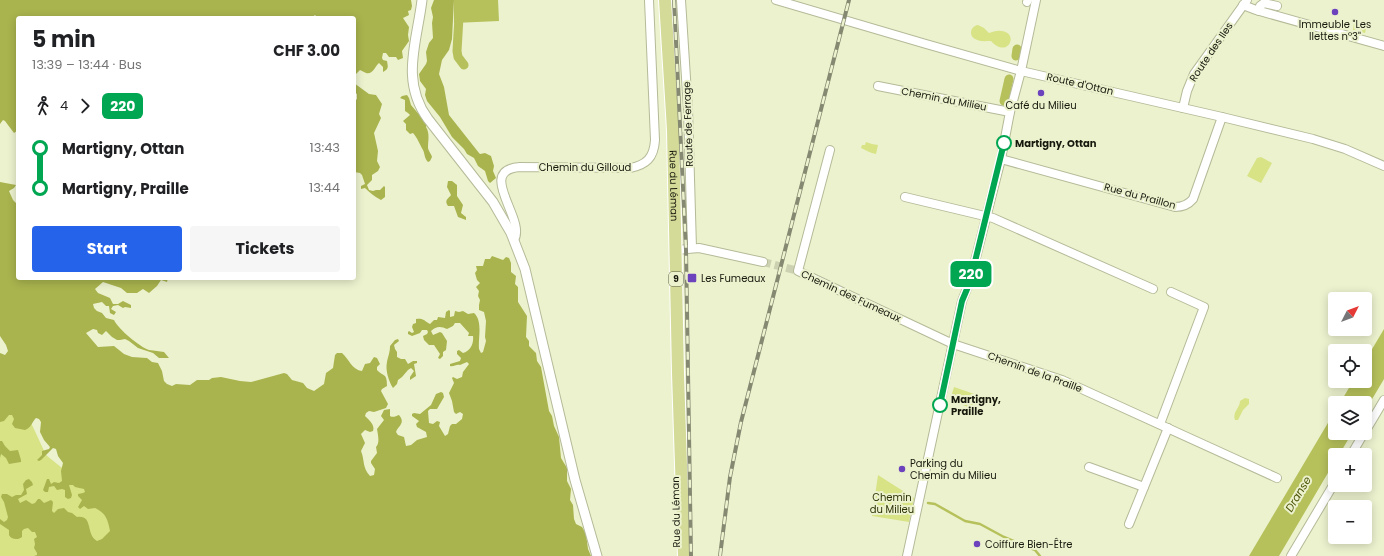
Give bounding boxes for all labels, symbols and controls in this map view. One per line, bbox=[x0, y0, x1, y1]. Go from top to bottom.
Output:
marker: Immeuble "Les Ilettes n°3" bbox=[1330, 7, 1340, 17]
place label: Immeuble "Les Ilettes n°3" bbox=[1299, 17, 1371, 44]
street label: Route des Iles bbox=[1186, 19, 1236, 85]
text: 5 min bbox=[32, 24, 96, 55]
text: CHF 3.00 bbox=[273, 40, 340, 61]
text: 13:39 – 13:44 · Bus bbox=[32, 55, 142, 74]
street label: Route d'Ottan bbox=[1045, 69, 1115, 99]
street label: Route de Ferrage bbox=[679, 81, 697, 167]
street label: Chemin du Milieu bbox=[900, 83, 988, 115]
marker: Café du Milieu bbox=[1036, 88, 1046, 98]
icon: walk bbox=[32, 95, 54, 117]
icon: forward bbox=[74, 95, 96, 117]
text: 4 bbox=[60, 96, 68, 115]
text: 220 bbox=[110, 96, 135, 116]
place label: Café du Milieu bbox=[1005, 98, 1077, 113]
marker: Martigny, Ottan bbox=[996, 135, 1012, 151]
place label: Martigny, Ottan bbox=[1015, 136, 1097, 151]
text: Martigny, Ottan bbox=[62, 138, 184, 159]
text: 13:43 bbox=[310, 138, 340, 157]
street label: Rue du Léman bbox=[666, 150, 682, 222]
street label: Chemin du Gilloud bbox=[539, 160, 631, 175]
text: Martigny, Praille bbox=[62, 178, 189, 199]
text: 13:44 bbox=[309, 178, 340, 197]
street label: Rue du Praillon bbox=[1102, 179, 1178, 213]
button: Start bbox=[32, 226, 182, 272]
button: Tickets bbox=[190, 226, 340, 272]
line badge: 220 bbox=[948, 261, 994, 287]
text: 220 bbox=[958, 264, 984, 284]
street label: Chemin des Fumeaux bbox=[798, 266, 904, 326]
place label: Les Fumeaux bbox=[701, 271, 766, 286]
road number: 9 bbox=[669, 272, 683, 286]
marker: Les Fumeaux bbox=[686, 272, 698, 284]
north arrow bbox=[1328, 292, 1372, 336]
map controls bbox=[1328, 292, 1372, 544]
button: locate bbox=[1328, 344, 1372, 388]
street label: Chemin de la Praille bbox=[986, 348, 1084, 396]
place label: Martigny, Praille bbox=[951, 392, 1001, 419]
button: layers bbox=[1328, 396, 1372, 440]
marker: Martigny, Praille bbox=[932, 397, 948, 413]
button: + bbox=[1328, 448, 1372, 492]
place label: Parking du Chemin du Milieu bbox=[910, 456, 997, 483]
marker: Parking du Chemin du Milieu bbox=[897, 464, 907, 474]
water label: Dranse bbox=[1281, 473, 1315, 515]
street label: Rue du Léman bbox=[668, 476, 684, 548]
park label: Chemin du Milieu bbox=[870, 490, 914, 517]
button: − bbox=[1328, 500, 1372, 544]
place label: Coiffure Bien-Être bbox=[985, 537, 1073, 552]
marker: Coiffure Bien-Être bbox=[972, 539, 982, 549]

